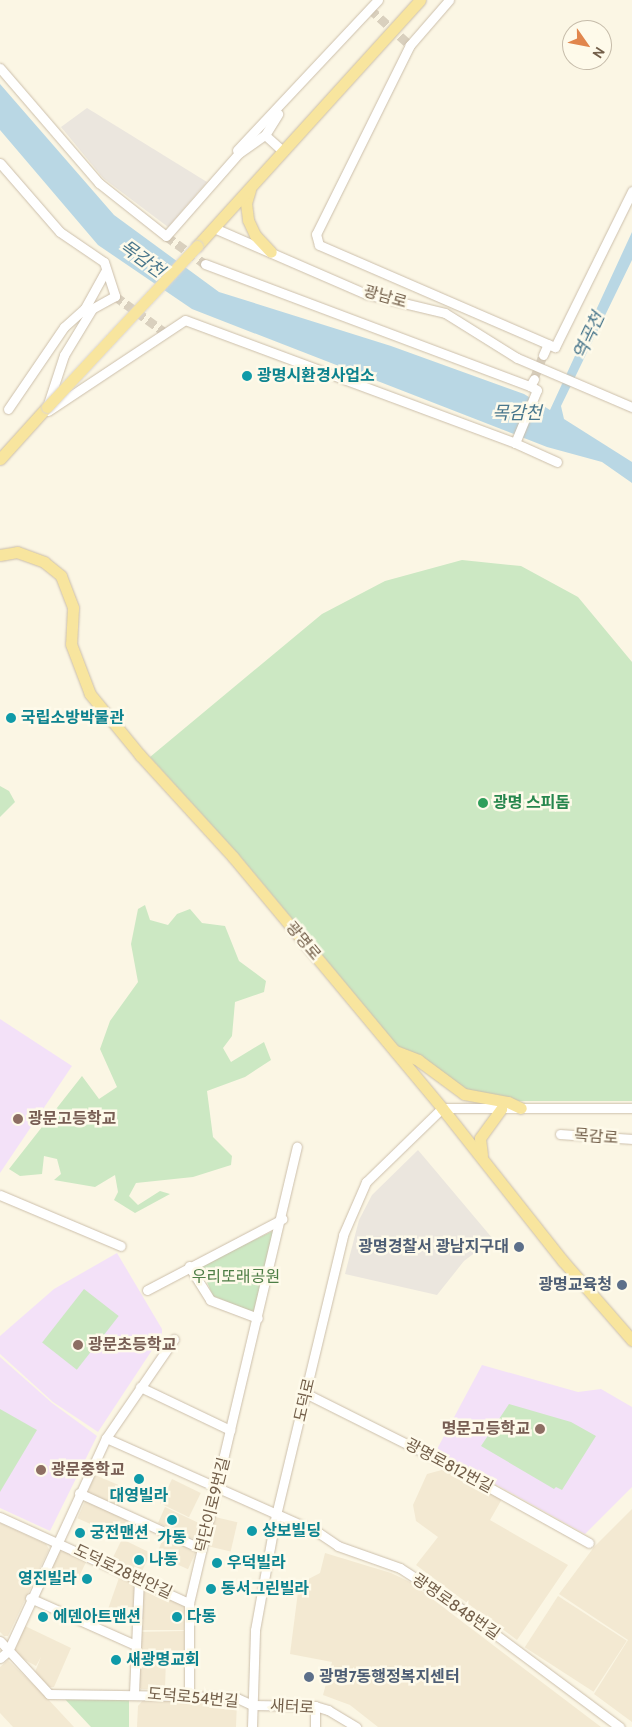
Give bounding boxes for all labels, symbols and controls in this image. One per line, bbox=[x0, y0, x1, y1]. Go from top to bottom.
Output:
north arrow bbox=[562, 20, 612, 70]
text: N bbox=[588, 44, 609, 62]
water label: 목감천 bbox=[116, 236, 168, 282]
street label: 광남로 bbox=[361, 282, 409, 312]
water label: 역곡천 bbox=[569, 309, 609, 363]
place label: 광명시환경사업소 bbox=[257, 366, 375, 386]
marker: 광명시환경사업소 bbox=[241, 370, 253, 382]
water label: 목감천 bbox=[492, 402, 542, 424]
place label: 국립소방박물관 bbox=[21, 708, 124, 728]
marker: 국립소방박물관 bbox=[5, 712, 17, 724]
place label: 광명 스피돔 bbox=[493, 793, 570, 813]
marker: 광명 스피돔 bbox=[477, 797, 489, 809]
street label: 광명로 bbox=[281, 918, 325, 964]
place label: 광문고등학교 bbox=[28, 1109, 116, 1129]
marker: 광문고등학교 bbox=[12, 1113, 24, 1125]
street label: 목감로 bbox=[573, 1126, 619, 1148]
place label: 광명경찰서 광남지구대 bbox=[358, 1237, 509, 1257]
marker: 광명경찰서 광남지구대 bbox=[513, 1241, 525, 1253]
park label: 우리또래공원 bbox=[192, 1267, 280, 1287]
place label: 광명교육청 bbox=[538, 1275, 612, 1295]
marker: 광명교육청 bbox=[616, 1279, 628, 1291]
place label: 광문초등학교 bbox=[88, 1335, 176, 1355]
marker: 광문초등학교 bbox=[72, 1339, 84, 1351]
street label: 도덕로 bbox=[291, 1376, 319, 1424]
place label: 명문고등학교 bbox=[442, 1419, 530, 1439]
marker: 명문고등학교 bbox=[534, 1423, 546, 1435]
street label: 광명로812번길 bbox=[402, 1435, 496, 1497]
street label: 덕단이로9번길 bbox=[192, 1455, 234, 1555]
place label: 광문중학교 bbox=[51, 1460, 125, 1480]
marker: 광문중학교 bbox=[35, 1464, 47, 1476]
marker: 대영빌라 bbox=[133, 1473, 145, 1485]
place label: 대영빌라 bbox=[110, 1486, 168, 1506]
marker: 가동 bbox=[166, 1514, 178, 1526]
place label: 상보빌딩 bbox=[262, 1521, 321, 1541]
place label: 궁전맨션 bbox=[90, 1523, 149, 1543]
marker: 상보빌딩 bbox=[246, 1525, 258, 1537]
marker: 궁전맨션 bbox=[74, 1527, 86, 1539]
place label: 가동 bbox=[157, 1528, 187, 1548]
street label: 도덕로28번안길 bbox=[71, 1541, 175, 1603]
place label: 나동 bbox=[149, 1550, 178, 1570]
place label: 우덕빌라 bbox=[227, 1553, 286, 1573]
marker: 나동 bbox=[133, 1554, 145, 1566]
marker: 우덕빌라 bbox=[211, 1557, 223, 1569]
place label: 영진빌라 bbox=[18, 1569, 77, 1589]
street label: 광명로848번길 bbox=[409, 1570, 503, 1644]
marker: 영진빌라 bbox=[81, 1573, 93, 1585]
place label: 동서그린빌라 bbox=[221, 1579, 309, 1599]
marker: 동서그린빌라 bbox=[205, 1583, 217, 1595]
place label: 에덴아트맨션 bbox=[53, 1607, 141, 1627]
place label: 다동 bbox=[187, 1607, 216, 1627]
marker: 에덴아트맨션 bbox=[37, 1611, 49, 1623]
marker: 다동 bbox=[171, 1611, 183, 1623]
place label: 새광명교회 bbox=[126, 1650, 200, 1670]
marker: 새광명교회 bbox=[110, 1654, 122, 1666]
place label: 광명7동행정복지센터 bbox=[319, 1667, 460, 1687]
marker: 광명7동행정복지센터 bbox=[303, 1671, 315, 1683]
street label: 도덕로54번길 bbox=[147, 1684, 239, 1712]
street label: 새터로 bbox=[269, 1696, 315, 1718]

